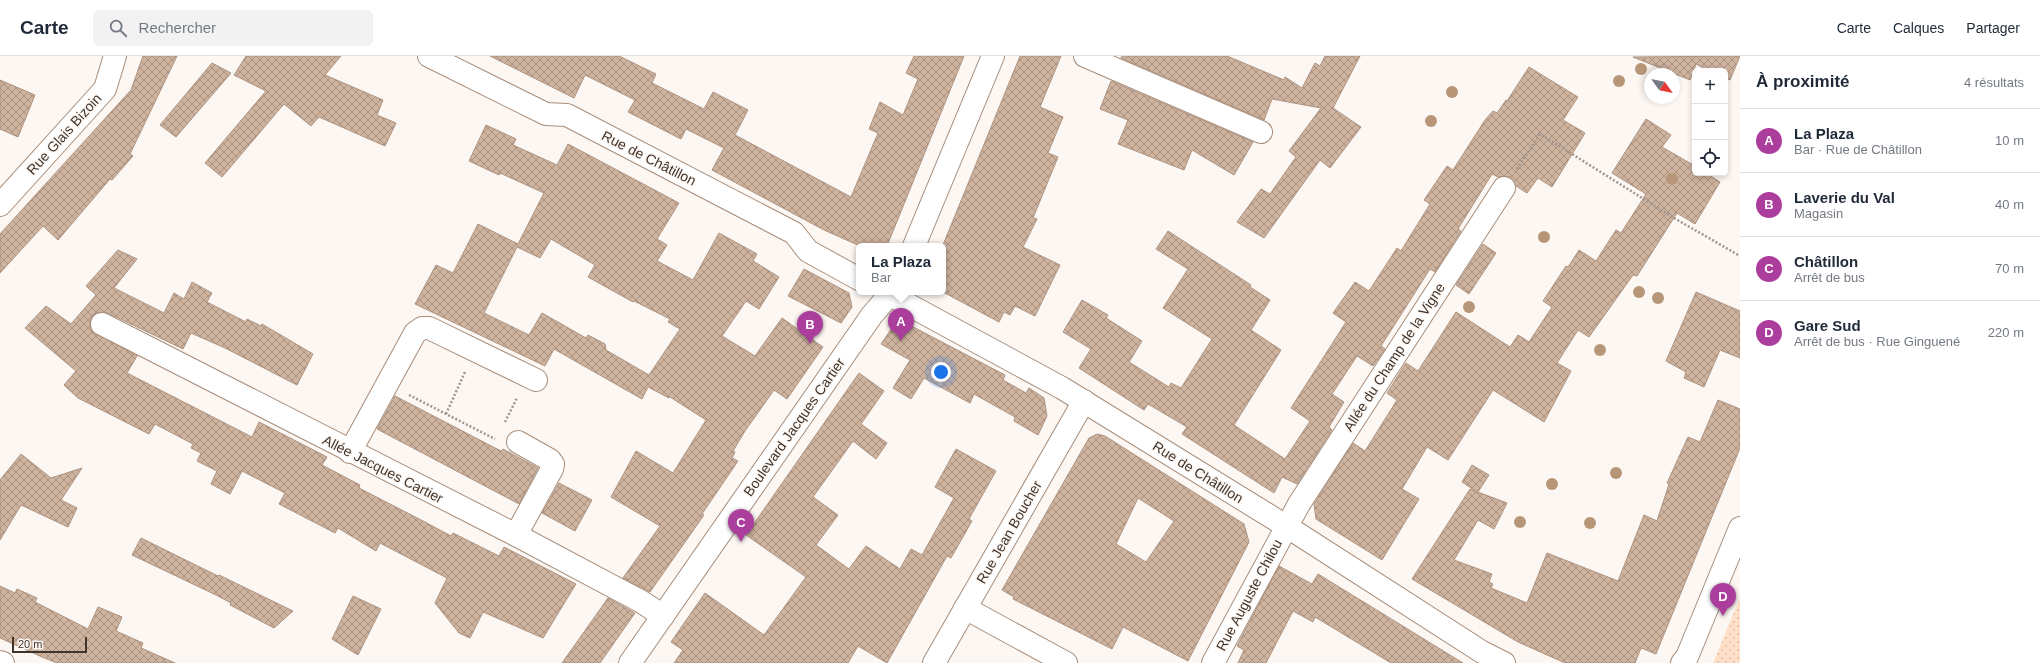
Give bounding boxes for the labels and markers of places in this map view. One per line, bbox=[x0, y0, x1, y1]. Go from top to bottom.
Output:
pin: A bbox=[888, 308, 914, 341]
pin: B bbox=[797, 311, 823, 344]
pin: C bbox=[728, 509, 754, 542]
pin: D bbox=[1710, 583, 1736, 616]

